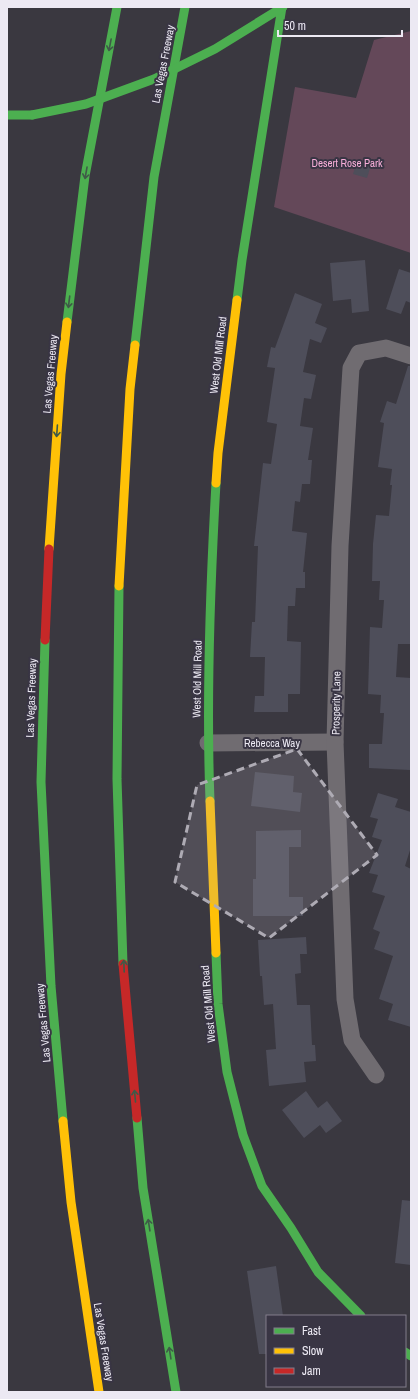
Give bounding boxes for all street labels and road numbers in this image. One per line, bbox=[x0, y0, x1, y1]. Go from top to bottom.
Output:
street label: Las Vegas Freeway bbox=[149, 23, 178, 104]
street label: West Old Mill Road bbox=[206, 316, 230, 394]
street label: Las Vegas Freeway bbox=[40, 333, 60, 414]
street label: West Old Mill Road bbox=[189, 640, 205, 718]
street label: Las Vegas Freeway bbox=[23, 658, 39, 738]
street label: Prosperity Lane bbox=[328, 671, 344, 735]
street label: Rebecca Way bbox=[244, 736, 300, 750]
street label: West Old Mill Road bbox=[198, 965, 218, 1043]
street label: Las Vegas Freeway bbox=[33, 982, 53, 1063]
street label: Las Vegas Freeway bbox=[91, 1302, 117, 1383]

